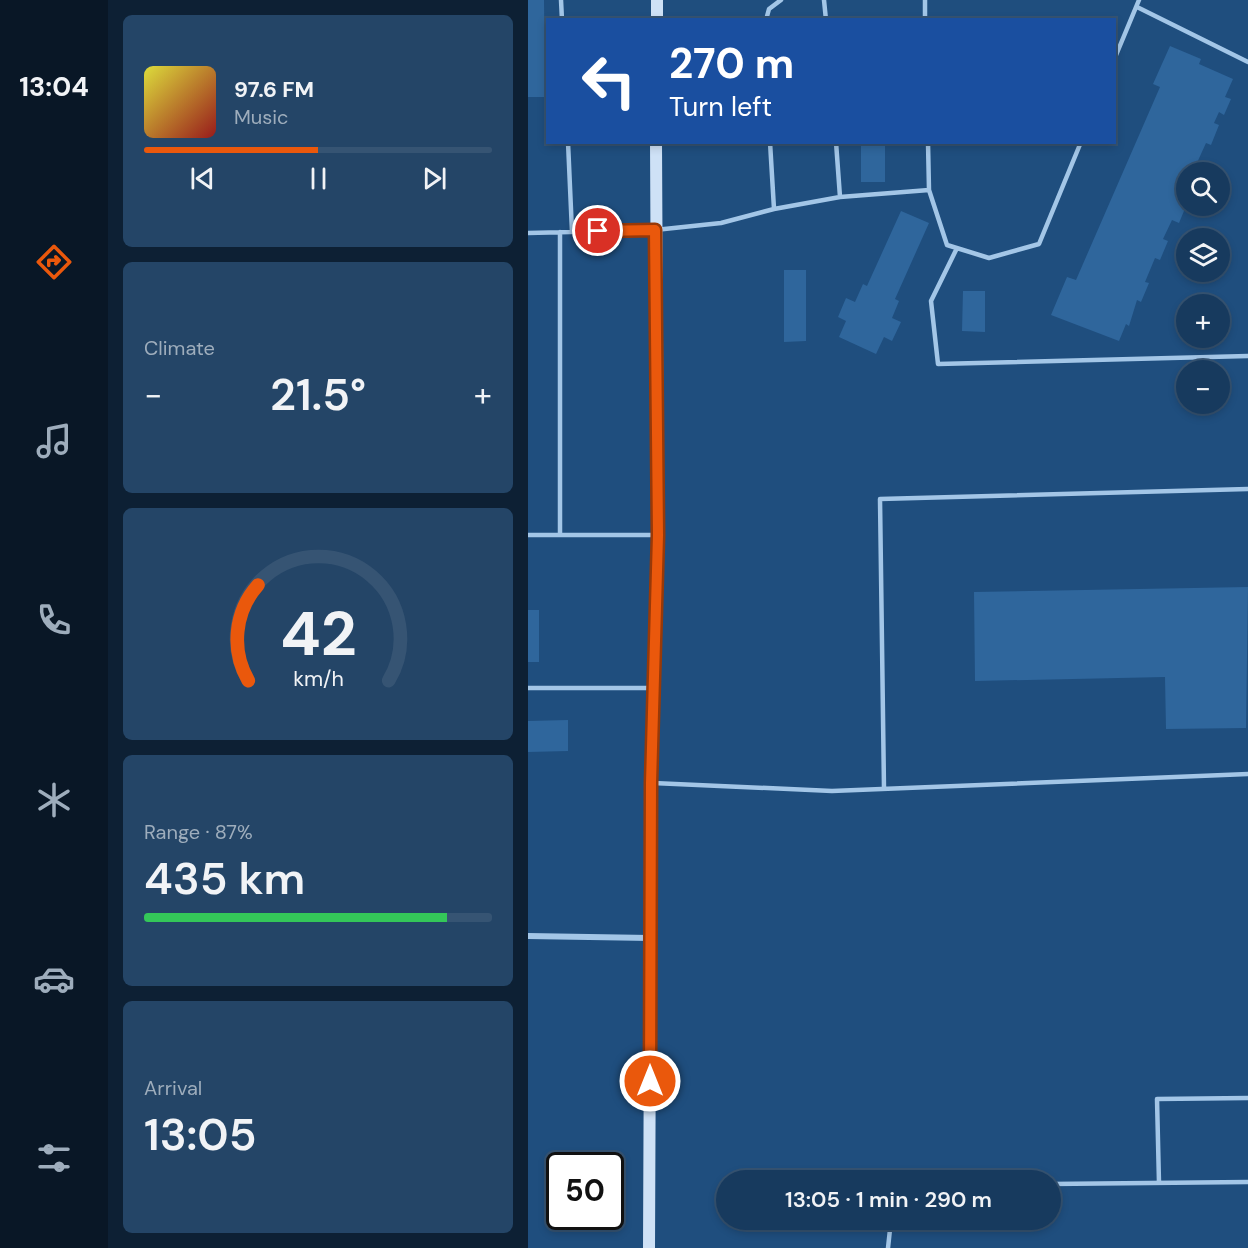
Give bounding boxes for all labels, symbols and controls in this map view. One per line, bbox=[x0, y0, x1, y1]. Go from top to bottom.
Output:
text: 270 m bbox=[669, 36, 794, 91]
icon: left bbox=[570, 42, 648, 120]
text: 13:04 bbox=[19, 69, 89, 104]
text: 97.6 FM bbox=[234, 75, 314, 104]
text: Turn left bbox=[669, 89, 772, 124]
text: Music bbox=[234, 104, 289, 130]
icon: previous bbox=[186, 162, 219, 195]
icon: pause bbox=[302, 162, 335, 195]
icon: next bbox=[418, 162, 451, 195]
map controls bbox=[1176, 162, 1230, 414]
button: search bbox=[1176, 162, 1230, 216]
pin bbox=[572, 205, 623, 256]
icon: arrive bbox=[581, 214, 614, 247]
button: layers bbox=[1176, 228, 1230, 282]
icon: directions bbox=[33, 241, 75, 283]
button: + bbox=[1176, 294, 1230, 348]
text: Climate bbox=[144, 335, 215, 361]
button: − bbox=[1176, 360, 1230, 414]
text: 21.5° bbox=[270, 365, 366, 424]
text: − bbox=[144, 373, 162, 416]
text: + bbox=[474, 373, 492, 416]
icon: music bbox=[33, 420, 75, 462]
text: 42 bbox=[280, 593, 356, 674]
icon: phone bbox=[33, 599, 75, 641]
text: km/h bbox=[293, 665, 343, 693]
icon: climate bbox=[33, 779, 75, 821]
text: Range · 87% bbox=[144, 819, 253, 845]
text: 435 km bbox=[144, 849, 305, 908]
icon: car bbox=[33, 958, 75, 1000]
position arrow bbox=[618, 1049, 682, 1113]
text: Arrival bbox=[144, 1075, 202, 1101]
text: 13:05 bbox=[144, 1105, 257, 1164]
icon: filters bbox=[33, 1137, 75, 1179]
speed limit sign: 50 bbox=[546, 1152, 624, 1230]
text: 13:05 · 1 min · 290 m bbox=[785, 1185, 992, 1214]

